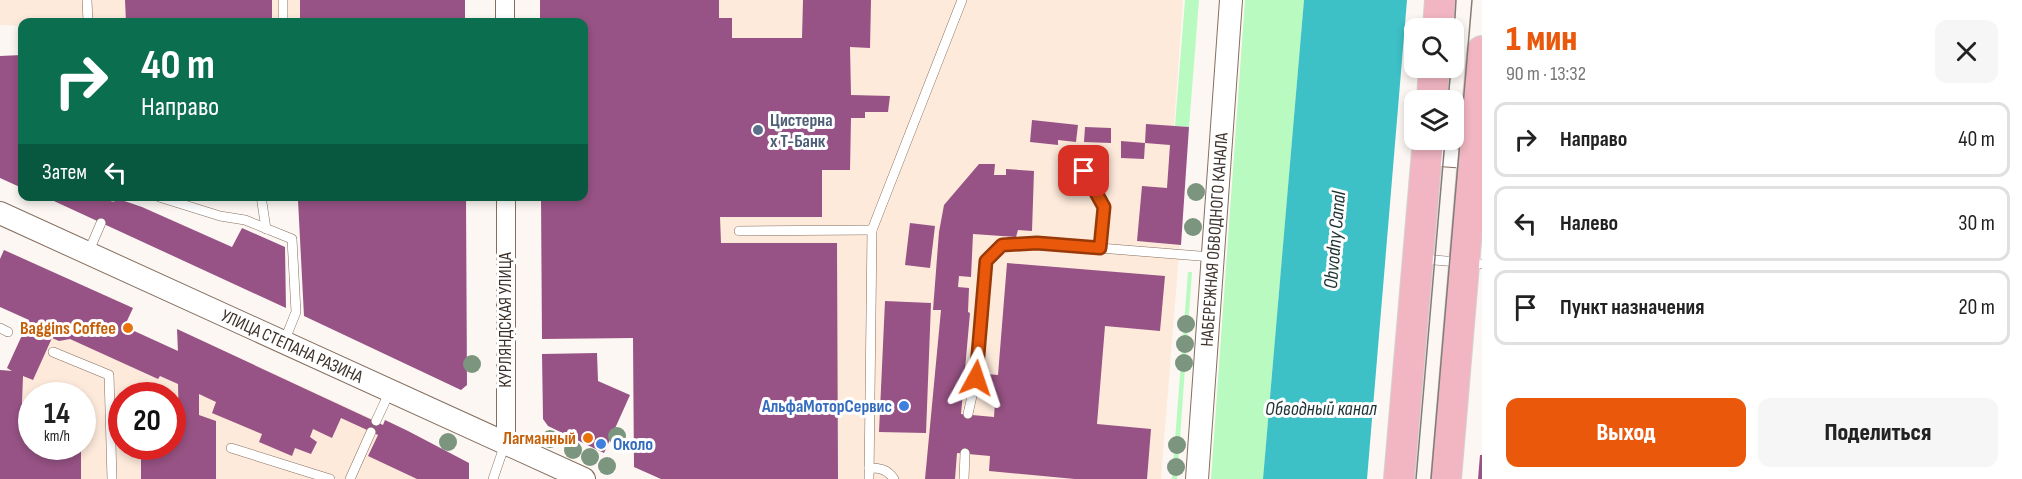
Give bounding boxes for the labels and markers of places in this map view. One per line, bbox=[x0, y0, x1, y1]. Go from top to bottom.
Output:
place label: Цистерна х Т-Банк bbox=[770, 110, 833, 152]
marker: Цистерна х Т-Банк bbox=[751, 123, 765, 137]
pin bbox=[1058, 145, 1109, 196]
place label: Baggins Coffee bbox=[20, 318, 116, 339]
marker: Baggins Coffee bbox=[121, 321, 135, 335]
place label: АльфаМоторСервис bbox=[761, 396, 892, 417]
marker: АльфаМоторСервис bbox=[897, 399, 911, 413]
place label: Лагманный bbox=[503, 428, 576, 449]
marker: Лагманный bbox=[581, 431, 595, 445]
place label: Около bbox=[613, 434, 653, 455]
marker: Около bbox=[594, 437, 608, 451]

